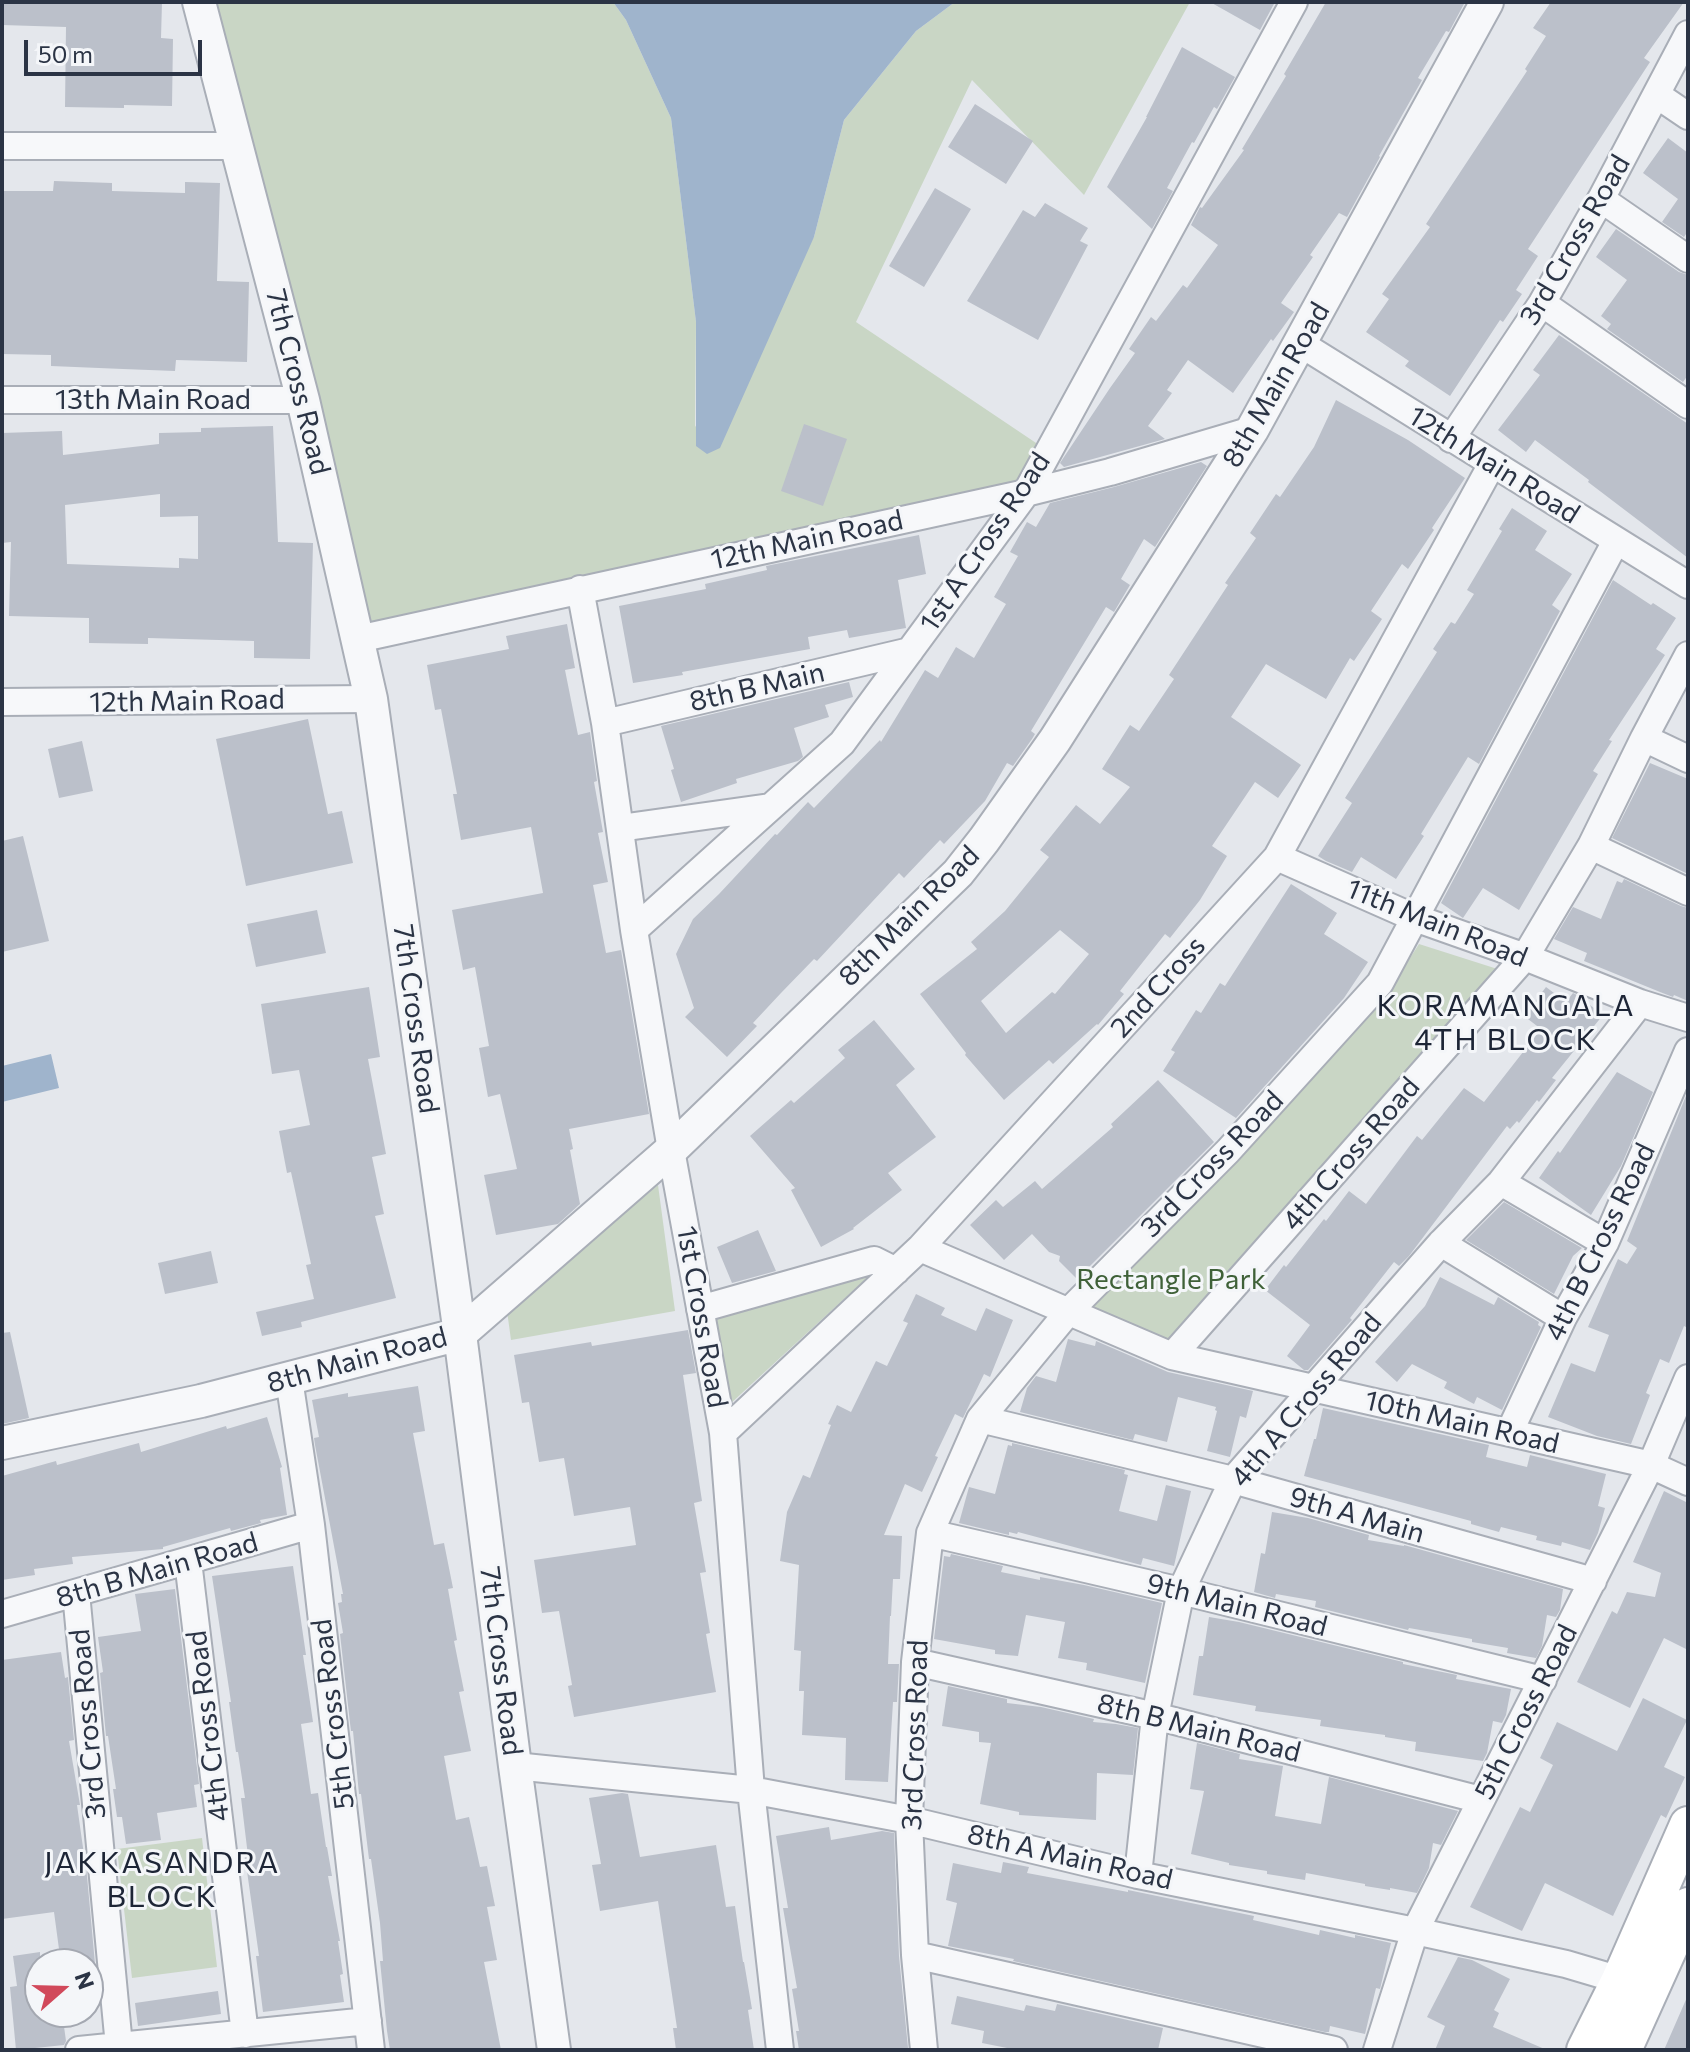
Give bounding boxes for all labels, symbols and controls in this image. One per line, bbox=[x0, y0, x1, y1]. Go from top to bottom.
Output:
scale bar bbox=[28, 24, 206, 74]
text: 50 m bbox=[38, 39, 93, 68]
street label: 3rd Cross Road bbox=[1513, 149, 1637, 331]
street label: 7th Cross Road bbox=[259, 286, 337, 478]
street label: 8th Main Road bbox=[1215, 296, 1337, 474]
street label: 13th Main Road bbox=[55, 383, 251, 417]
street label: 12th Main Road bbox=[1402, 399, 1586, 531]
street label: 1st A Cross Road bbox=[913, 446, 1057, 638]
street label: 12th Main Road bbox=[708, 503, 906, 577]
street label: 8th B Main bbox=[686, 655, 828, 719]
street label: 12th Main Road bbox=[89, 682, 285, 720]
street label: 8th Main Road bbox=[832, 839, 986, 993]
street label: 11th Main Road bbox=[1342, 871, 1532, 975]
street label: 7th Cross Road bbox=[386, 922, 446, 1116]
street label: 2nd Cross bbox=[1104, 929, 1212, 1045]
district label: KORAMANGALA 4TH BLOCK bbox=[1376, 988, 1636, 1058]
street label: 4th Cross Road bbox=[1275, 1070, 1427, 1238]
street label: 3rd Cross Road bbox=[1134, 1084, 1290, 1244]
street label: 4th B Cross Road bbox=[1538, 1138, 1662, 1346]
street label: 1st Cross Road bbox=[669, 1223, 735, 1411]
park label: Rectangle Park bbox=[1076, 1263, 1266, 1297]
street label: 4th A Cross Road bbox=[1223, 1306, 1389, 1494]
street label: 8th Main Road bbox=[263, 1320, 451, 1400]
street label: 10th Main Road bbox=[1362, 1383, 1562, 1461]
street label: 9th A Main bbox=[1286, 1480, 1428, 1550]
street label: 8th B Main Road bbox=[52, 1525, 262, 1615]
street label: 7th Cross Road bbox=[473, 1565, 529, 1757]
street label: 9th Main Road bbox=[1143, 1566, 1331, 1644]
street label: 5th Cross Road bbox=[305, 1617, 361, 1811]
street label: 5th Cross Road bbox=[1468, 1619, 1584, 1805]
street label: 3rd Cross Road bbox=[63, 1628, 113, 1820]
street label: 4th Cross Road bbox=[180, 1629, 236, 1823]
street label: 3rd Cross Road bbox=[895, 1639, 935, 1831]
street label: 8th B Main Road bbox=[1094, 1686, 1304, 1770]
street label: 8th A Main Road bbox=[964, 1817, 1176, 1897]
district label: JAKKASANDRA BLOCK bbox=[44, 1845, 280, 1916]
north arrow bbox=[24, 1948, 104, 2028]
text: N bbox=[70, 1968, 101, 1993]

